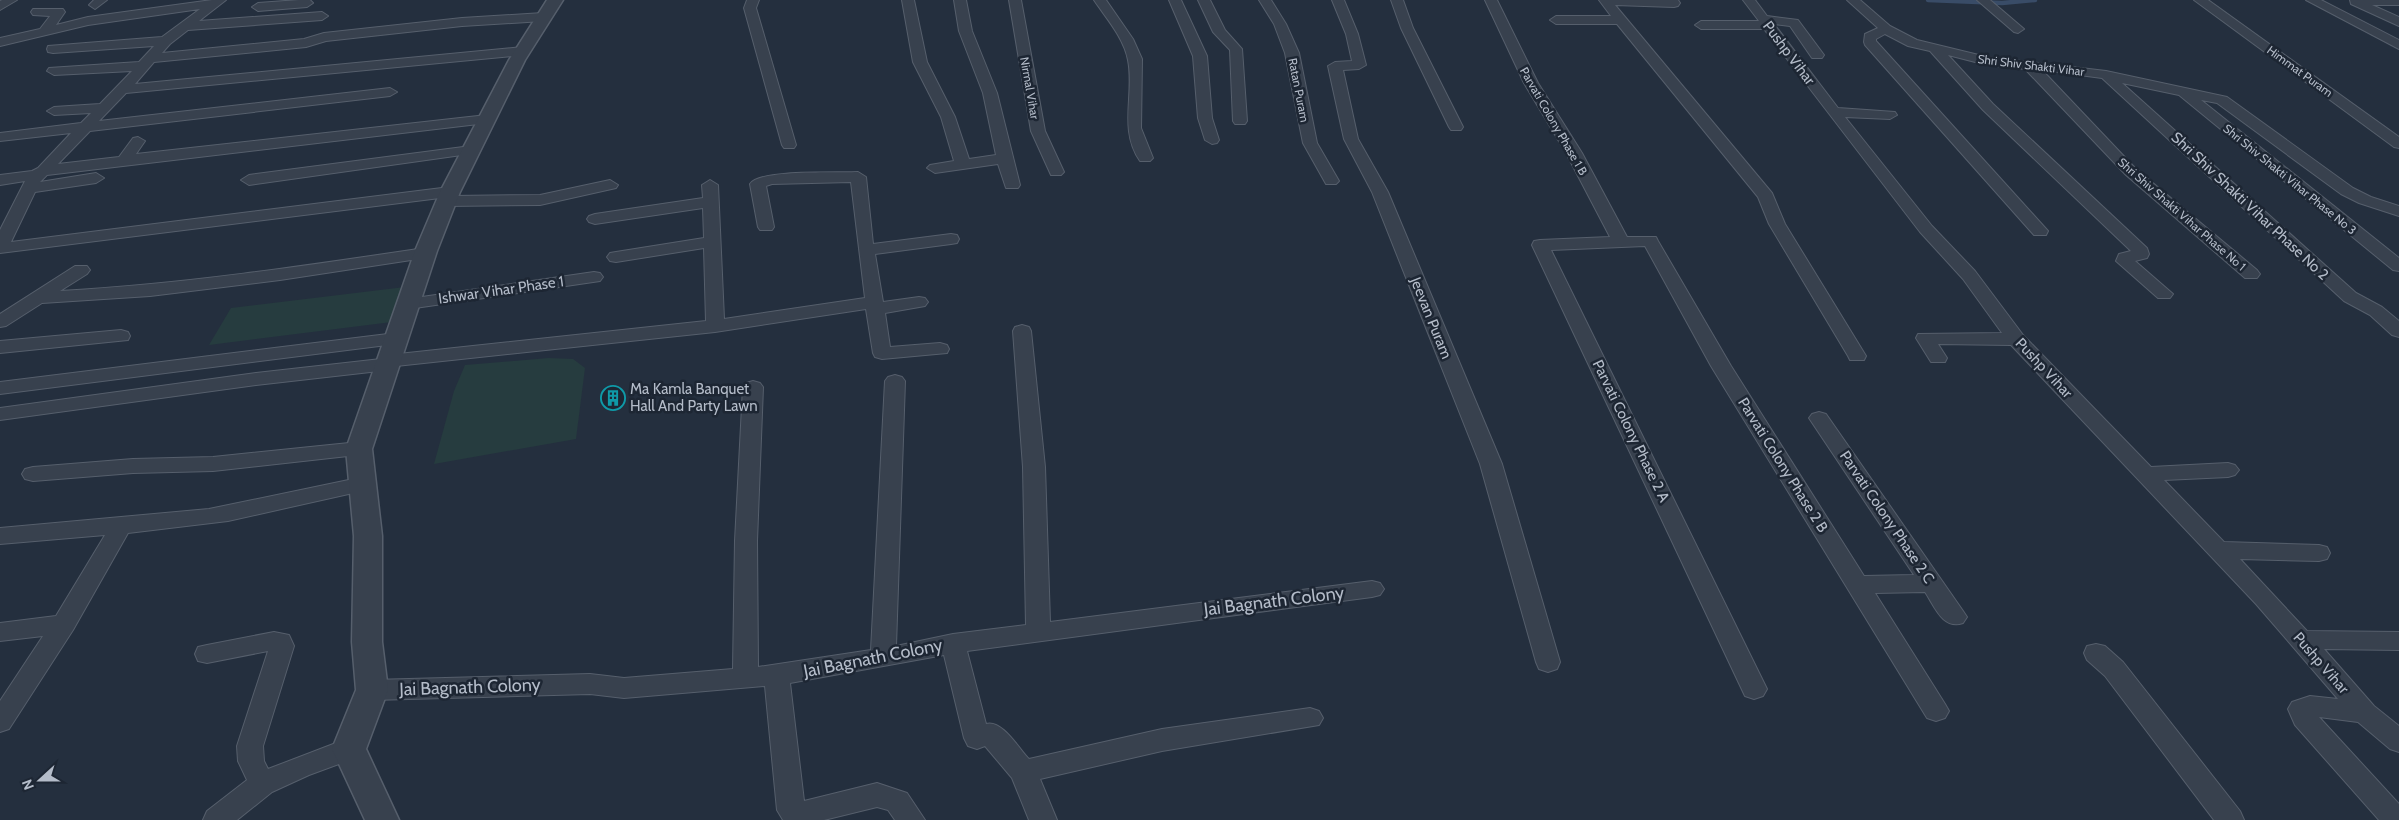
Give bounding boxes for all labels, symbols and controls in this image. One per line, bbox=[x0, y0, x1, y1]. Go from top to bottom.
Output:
street label: Pushp Vihar bbox=[1759, 17, 1819, 89]
street label: Himmat Puram bbox=[2264, 42, 2336, 100]
street label: Shri Shiv Shakti Vihar bbox=[1977, 51, 2085, 79]
street label: Nirmal Vihar bbox=[1017, 56, 1043, 120]
street label: Ratan Puram bbox=[1285, 57, 1313, 123]
street label: Parvati Colony Phase 1 B bbox=[1517, 64, 1591, 178]
street label: Shri Shiv Shakti Vihar Phase No 3 bbox=[2220, 121, 2360, 237]
street label: Shri Shiv Shakti Vihar Phase No 2 bbox=[2168, 128, 2332, 284]
street label: Shri Shiv Shakti Vihar Phase No 1 bbox=[2115, 154, 2249, 274]
street label: Ishwar Vihar Phase 1 bbox=[437, 272, 565, 308]
street label: Jeevan Puram bbox=[1406, 274, 1456, 361]
street label: Pushp Vihar bbox=[2012, 334, 2076, 402]
street label: Parvati Colony Phase 2 A bbox=[1589, 357, 1674, 506]
place label: Ma Kamla Banquet Hall And Party Lawn bbox=[630, 380, 758, 415]
building icon: Ma Kamla Banquet Hall And Party Lawn bbox=[600, 385, 626, 411]
street label: Parvati Colony Phase 2 B bbox=[1734, 394, 1832, 536]
street label: Parvati Colony Phase 2 C bbox=[1836, 447, 1938, 587]
street label: Jai Bagnath Colony bbox=[1202, 581, 1345, 621]
street label: Pushp Vihar bbox=[2289, 629, 2353, 698]
street label: Jai Bagnath Colony bbox=[801, 634, 944, 682]
street label: Jai Bagnath Colony bbox=[398, 674, 541, 700]
north arrow bbox=[15, 755, 65, 805]
text: N bbox=[18, 777, 38, 793]

